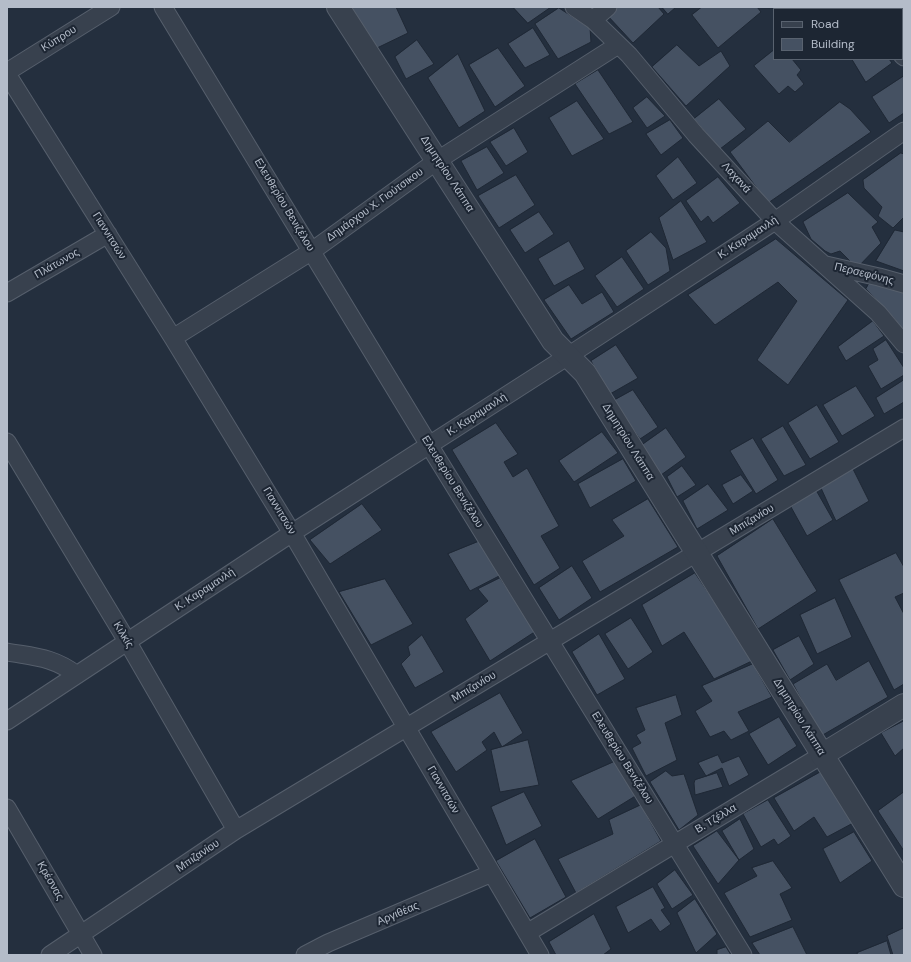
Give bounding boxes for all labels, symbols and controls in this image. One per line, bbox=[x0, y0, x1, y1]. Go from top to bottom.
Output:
legend bbox=[773, 8, 903, 60]
text: Road bbox=[811, 16, 839, 32]
street label: Κύπρου bbox=[39, 23, 79, 55]
text: Building bbox=[811, 36, 855, 52]
street label: Δημητρίου Λάππα bbox=[417, 133, 477, 215]
street label: Ελευθερίου Βενιζέλου bbox=[251, 156, 317, 254]
street label: Λαχανά bbox=[719, 160, 753, 196]
street label: Δημάρχου Χ. Γιούτσικου bbox=[324, 165, 426, 245]
street label: Γιαννιτσών bbox=[89, 210, 129, 262]
street label: Κ. Καραμανλή bbox=[716, 214, 780, 262]
street label: Πλάτωνος bbox=[32, 246, 82, 282]
street label: Περσεφόνης bbox=[833, 260, 895, 288]
street label: Κ. Καραμανλή bbox=[445, 391, 509, 439]
street label: Δημητρίου Λάππα bbox=[599, 401, 657, 483]
street label: Ελευθερίου Βενιζέλου bbox=[418, 434, 486, 530]
street label: Γιαννιτσών bbox=[260, 485, 298, 537]
street label: Μπιζανίου bbox=[727, 502, 777, 538]
street label: Κ. Καραμανλή bbox=[173, 566, 237, 614]
street label: Κιλκίς bbox=[110, 619, 136, 651]
street label: Μπιζανίου bbox=[449, 669, 499, 705]
street label: Δημητρίου Λάππα bbox=[770, 676, 828, 758]
street label: Ελευθερίου Βενιζέλου bbox=[588, 710, 656, 806]
street label: Γιαννιτσών bbox=[424, 764, 462, 816]
street label: Β. Τζέλλα bbox=[693, 801, 739, 837]
street label: Μπιζανίου bbox=[174, 837, 222, 875]
street label: Κρέσνας bbox=[34, 859, 66, 903]
street label: Αργιθέας bbox=[375, 899, 421, 929]

